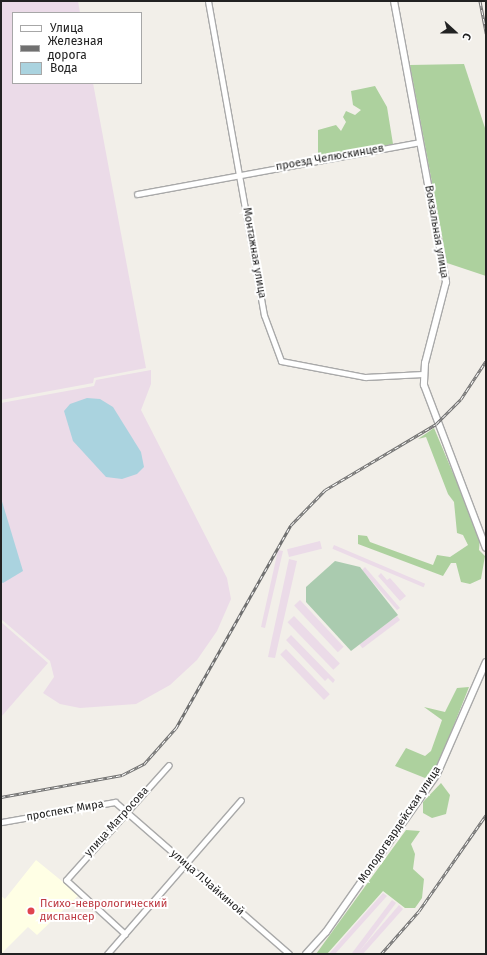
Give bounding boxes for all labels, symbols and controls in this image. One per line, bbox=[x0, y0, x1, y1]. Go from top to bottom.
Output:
legend bbox=[12, 12, 142, 84]
north arrow bbox=[435, 12, 475, 52]
text: Улица bbox=[50, 21, 84, 35]
text: С bbox=[459, 31, 474, 42]
text: Железная дорога bbox=[48, 34, 103, 62]
text: Вода bbox=[50, 61, 77, 75]
street label: проезд Челюскинцев bbox=[275, 142, 385, 174]
street label: Вокзальная улица bbox=[421, 184, 451, 280]
street label: Монтажная улица bbox=[240, 207, 268, 299]
street label: Молодогвардейская улица bbox=[356, 764, 444, 886]
street label: улица Матросова bbox=[82, 784, 152, 860]
street label: проспект Мира bbox=[25, 798, 105, 824]
street label: улица Л.Чайкиной bbox=[167, 847, 247, 919]
place label: Психо-неврологический диспансер bbox=[40, 898, 167, 924]
marker: Психо-неврологический диспансер bbox=[25, 905, 37, 917]

